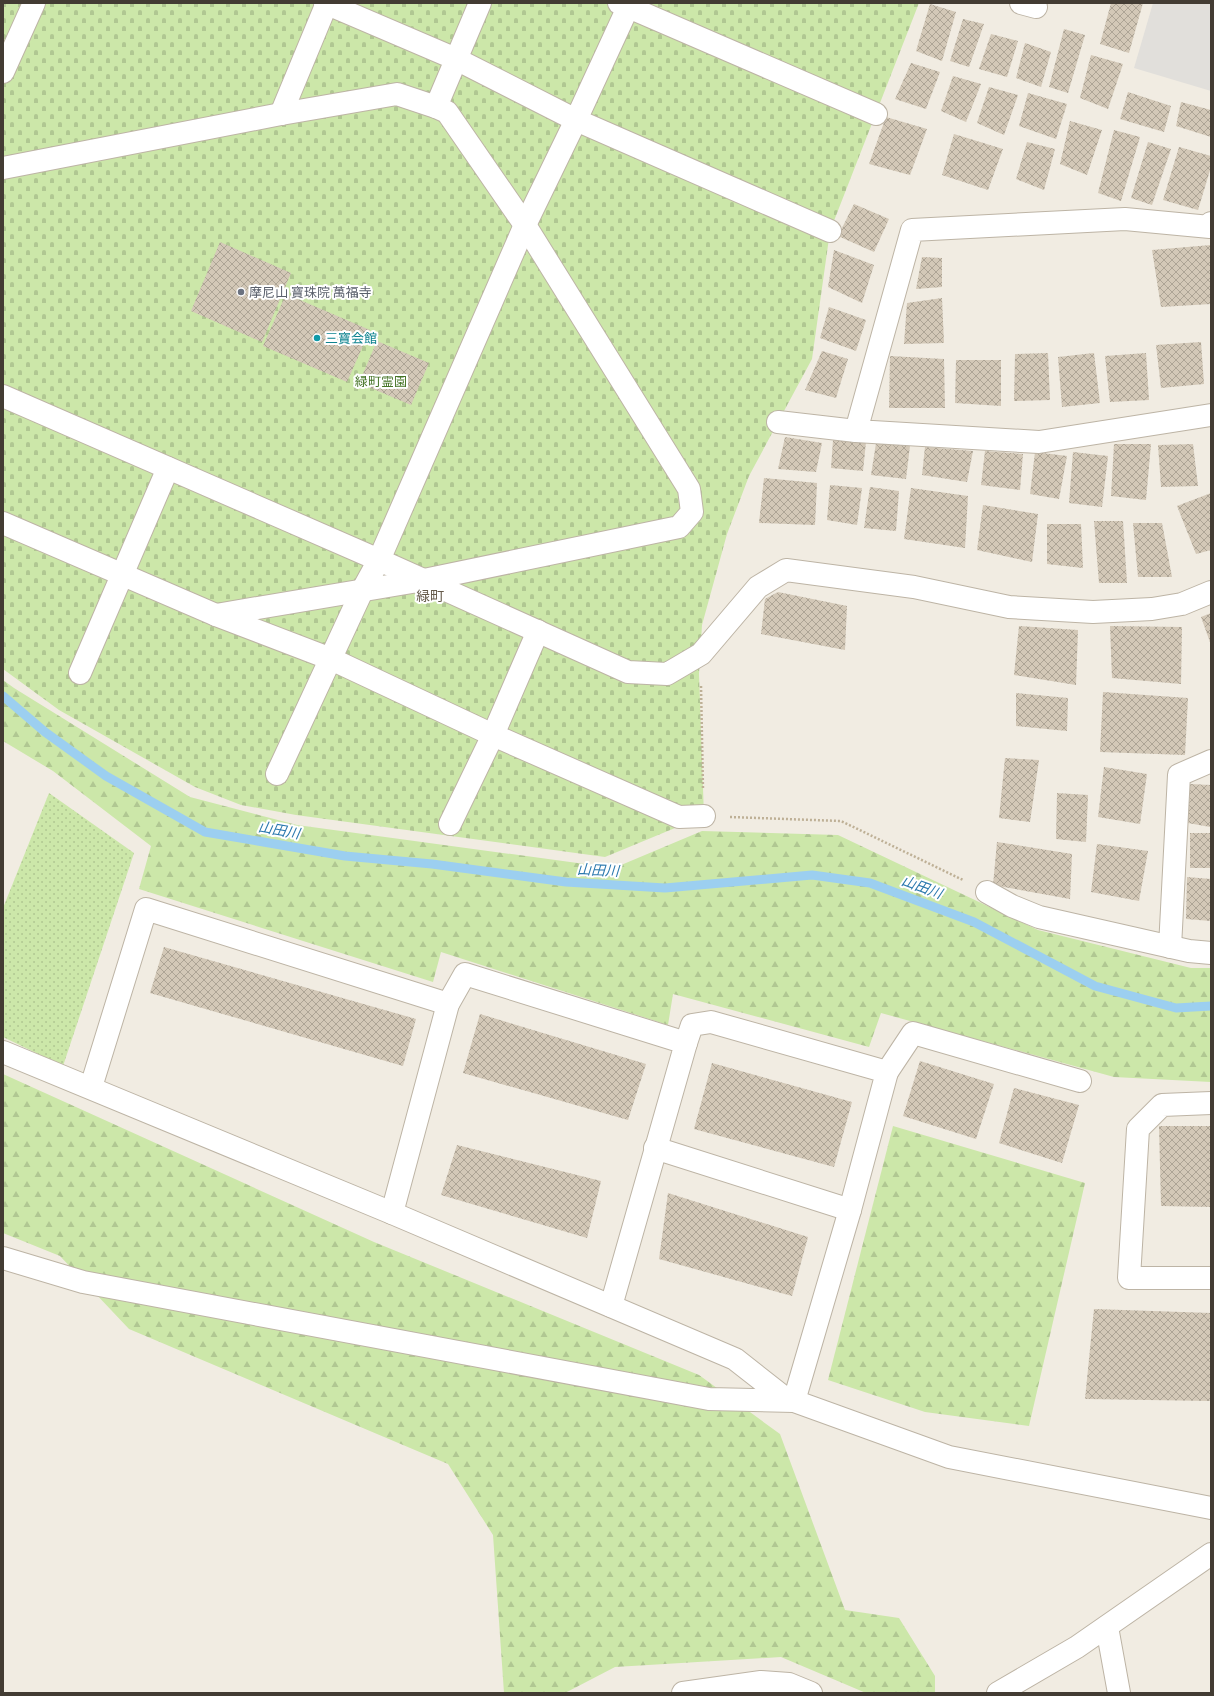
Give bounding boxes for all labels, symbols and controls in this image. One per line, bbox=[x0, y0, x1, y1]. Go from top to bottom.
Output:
place label: 摩尼山 寶珠院 萬福寺 bbox=[249, 284, 372, 300]
marker: 摩尼山 寶珠院 萬福寺 bbox=[236, 287, 246, 297]
place label: 三寶会館 bbox=[325, 330, 377, 346]
marker: 三寶会館 bbox=[312, 333, 322, 343]
park label: 緑町霊園 bbox=[355, 373, 407, 389]
district label: 緑町 bbox=[416, 587, 444, 604]
water label: 山田川 bbox=[257, 817, 303, 842]
water label: 山田川 bbox=[577, 860, 621, 879]
water label: 山田川 bbox=[900, 871, 947, 902]

